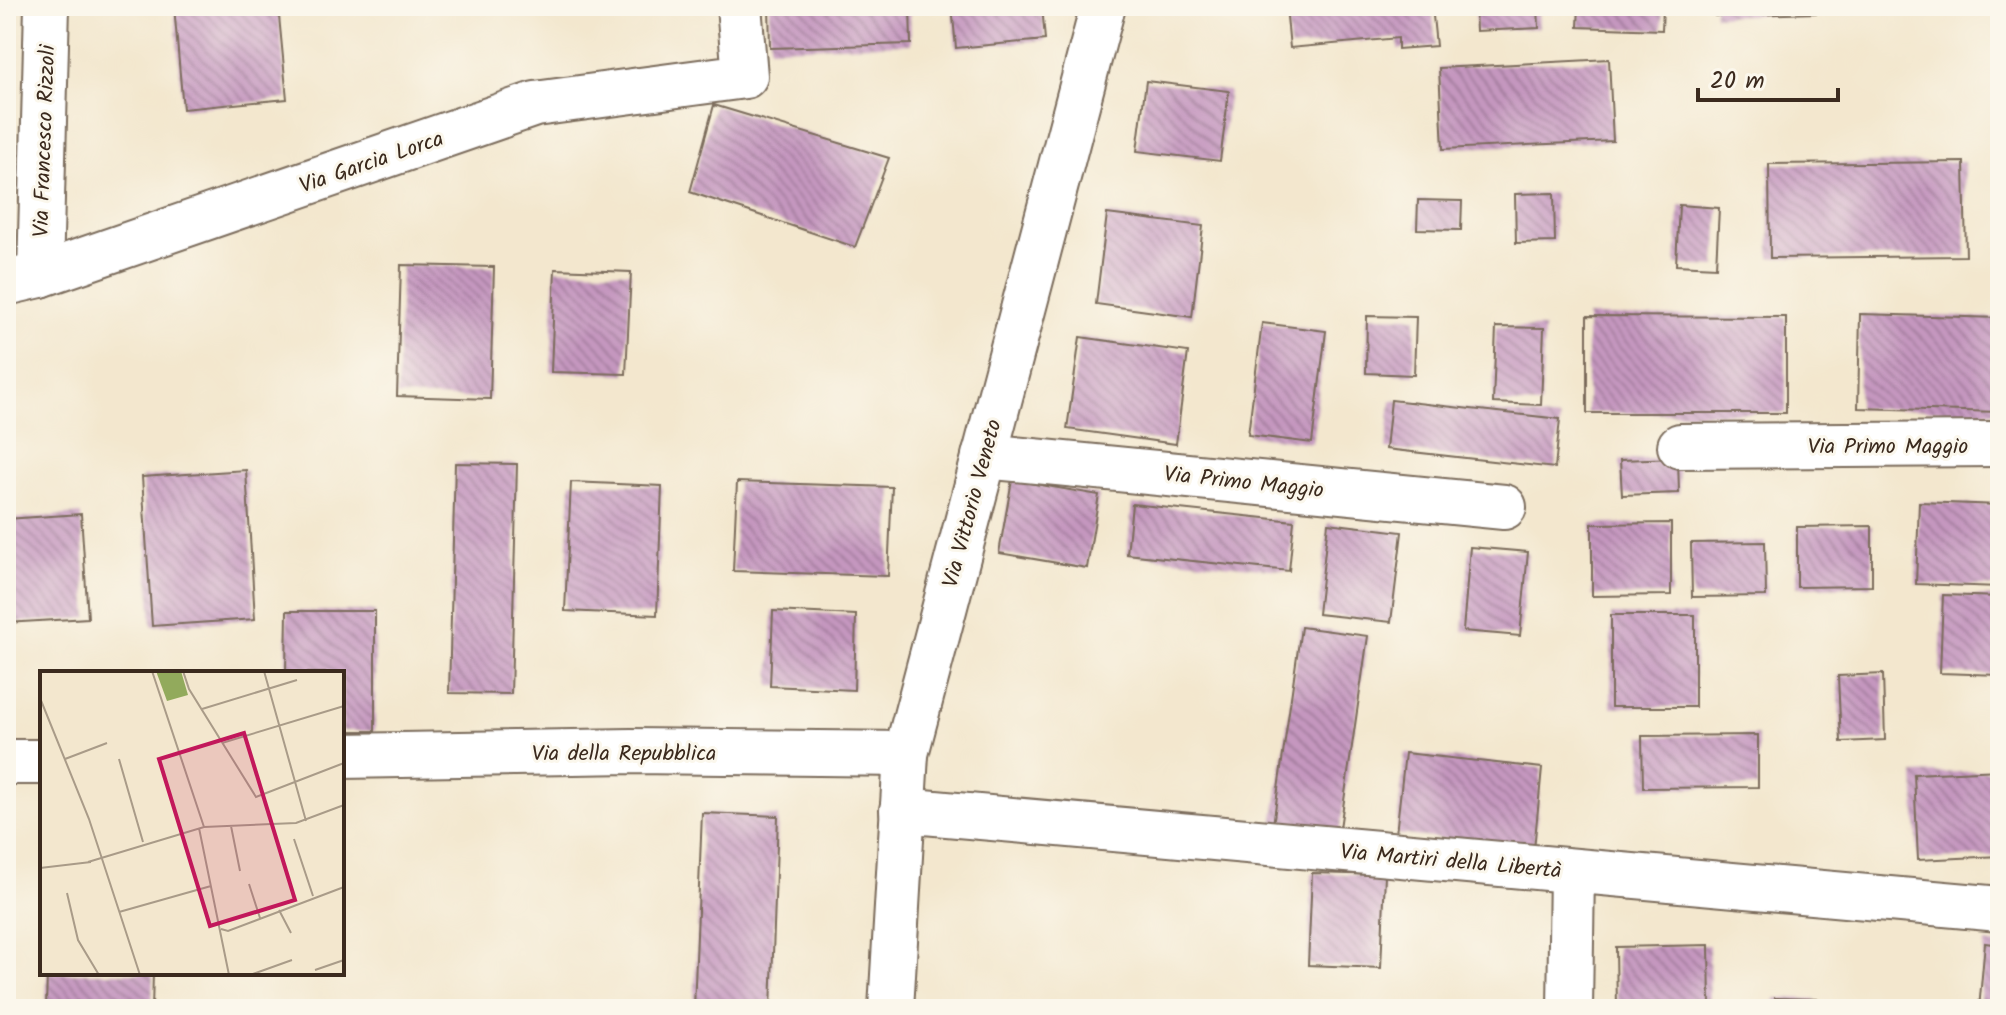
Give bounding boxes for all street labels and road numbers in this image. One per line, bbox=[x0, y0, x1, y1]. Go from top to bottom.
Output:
street label: Via Francesco Rizzoli bbox=[25, 43, 66, 238]
street label: Via Garcia Lorca bbox=[295, 122, 449, 204]
street label: Via Vittorio Veneto bbox=[934, 416, 1013, 592]
street label: Via Primo Maggio bbox=[1808, 430, 1968, 465]
street label: Via Primo Maggio bbox=[1162, 458, 1325, 509]
street label: Via della Repubblica bbox=[532, 737, 716, 772]
street label: Via Martiri della Libertà bbox=[1339, 835, 1563, 890]

